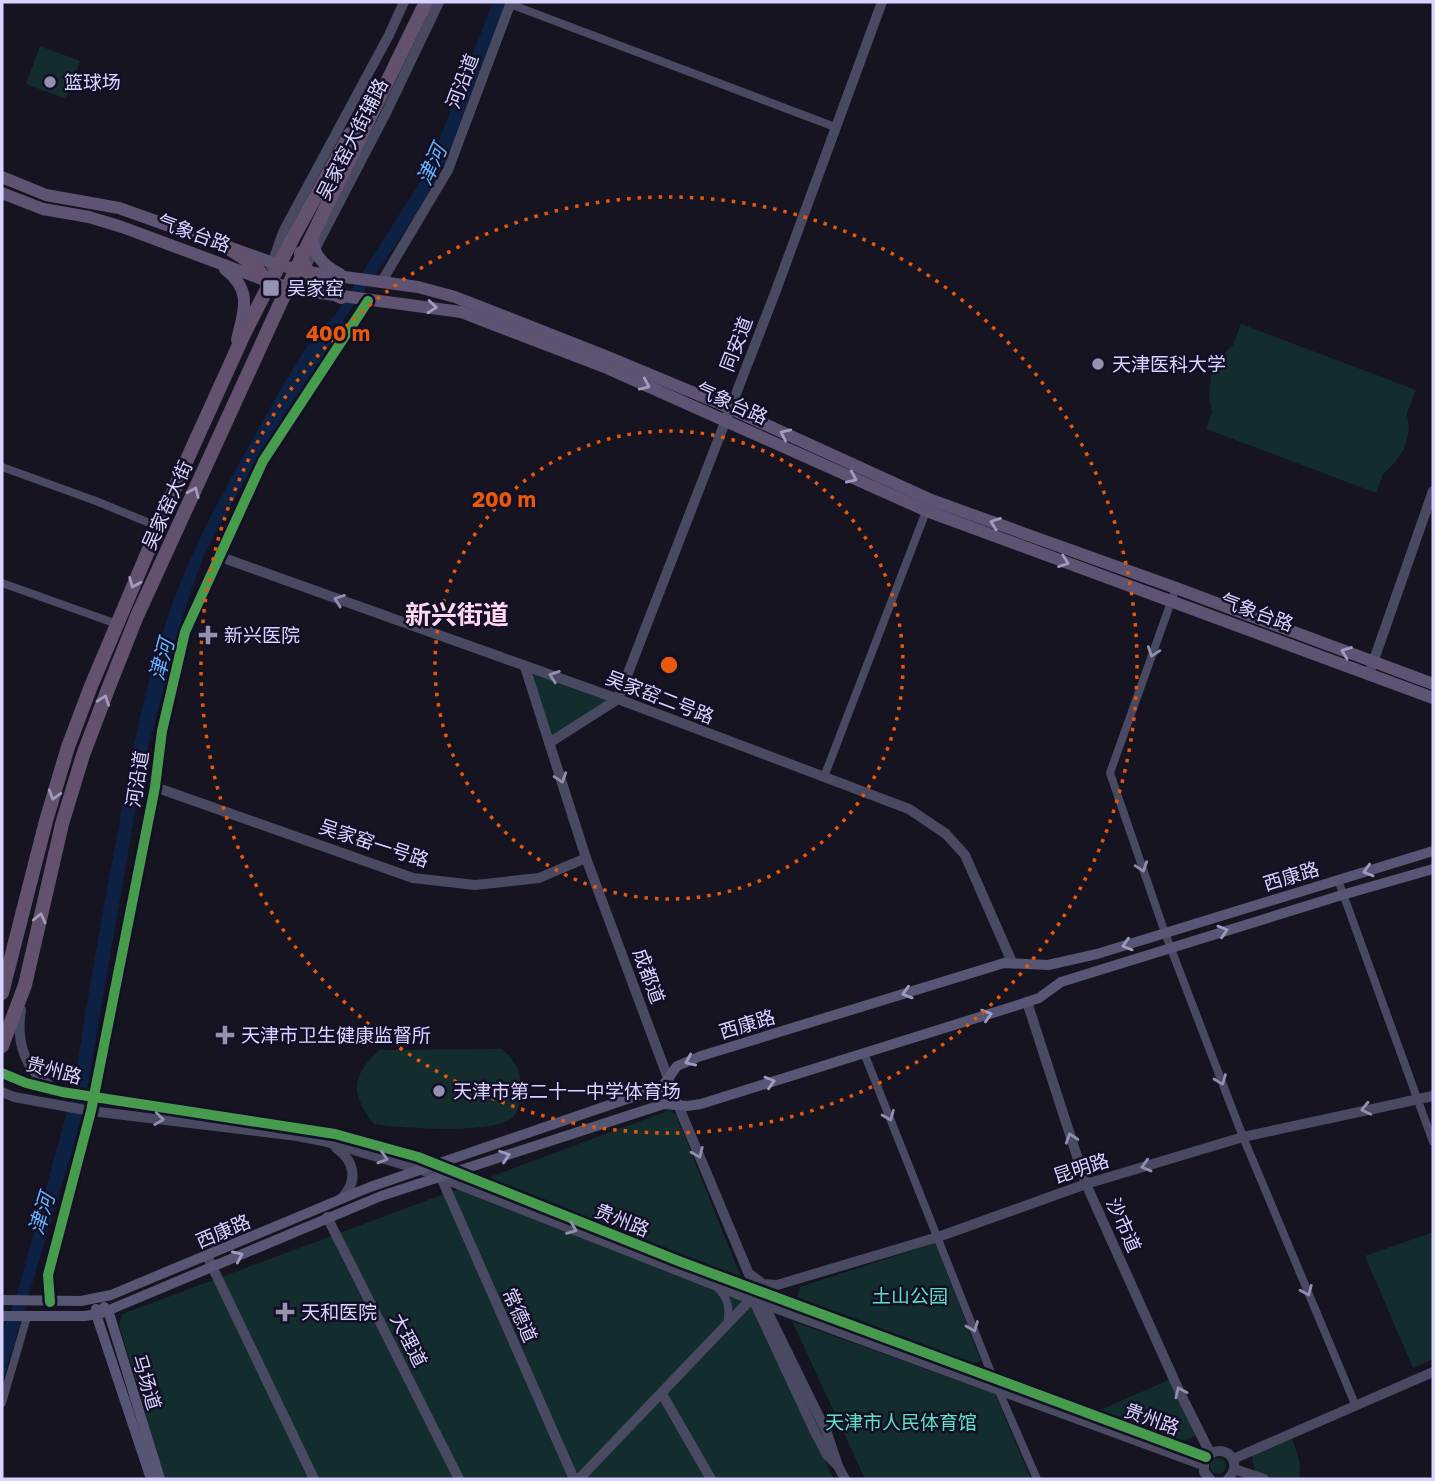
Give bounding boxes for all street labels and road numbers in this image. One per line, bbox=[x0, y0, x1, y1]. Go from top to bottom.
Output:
street label: 河沿道 bbox=[441, 50, 482, 112]
street label: 吴家窑大街辅路 bbox=[311, 74, 392, 203]
street label: 气象台路 bbox=[155, 209, 234, 256]
street label: 同安道 bbox=[715, 313, 756, 375]
street label: 气象台路 bbox=[693, 377, 772, 429]
street label: 吴家窑大街 bbox=[137, 457, 196, 553]
street label: 气象台路 bbox=[1218, 588, 1297, 635]
street label: 吴家窑二号路 bbox=[603, 665, 718, 728]
street label: 河沿道 bbox=[121, 749, 152, 809]
street label: 吴家窑一号路 bbox=[316, 814, 432, 871]
street label: 西康路 bbox=[1260, 856, 1321, 895]
street label: 成都道 bbox=[629, 945, 670, 1007]
street label: 西康路 bbox=[716, 1004, 777, 1043]
street label: 贵州路 bbox=[24, 1051, 85, 1088]
street label: 昆明路 bbox=[1050, 1148, 1112, 1187]
street label: 沙市道 bbox=[1102, 1194, 1147, 1256]
street label: 贵州路 bbox=[591, 1198, 653, 1241]
street label: 西康路 bbox=[192, 1209, 254, 1252]
street label: 常德道 bbox=[498, 1284, 543, 1346]
street label: 大理道 bbox=[386, 1309, 433, 1370]
street label: 马场道 bbox=[128, 1351, 167, 1412]
street label: 贵州路 bbox=[1121, 1398, 1183, 1439]

